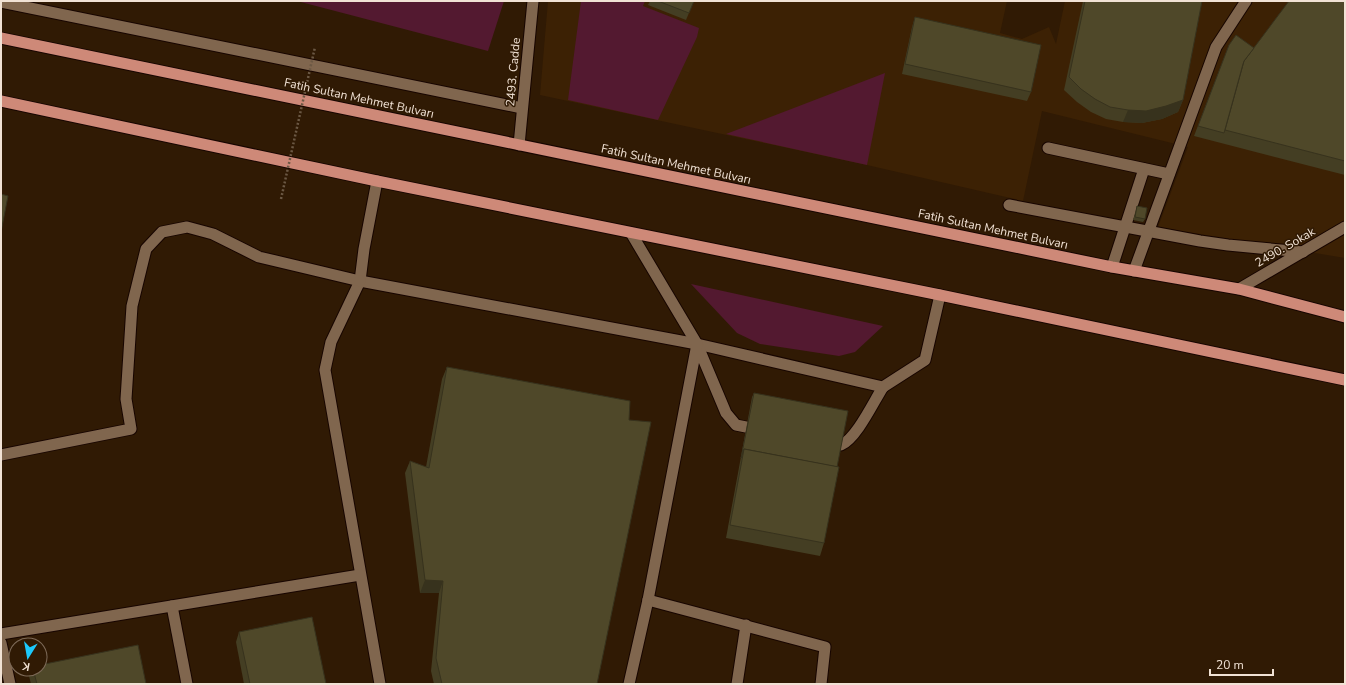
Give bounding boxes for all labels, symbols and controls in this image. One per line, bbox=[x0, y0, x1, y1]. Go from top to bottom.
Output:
street label: 2493. Cadde bbox=[502, 37, 524, 107]
street label: Fatih Sultan Mehmet Bulvarı bbox=[283, 74, 435, 122]
street label: Fatih Sultan Mehmet Bulvarı bbox=[600, 140, 752, 188]
street label: Fatih Sultan Mehmet Bulvarı bbox=[917, 205, 1069, 253]
street label: 2490. Sokak bbox=[1252, 223, 1319, 271]
north arrow bbox=[8, 637, 48, 677]
scale bar bbox=[1210, 651, 1273, 677]
text: 20 m bbox=[1216, 657, 1244, 673]
text: K bbox=[20, 658, 31, 674]

